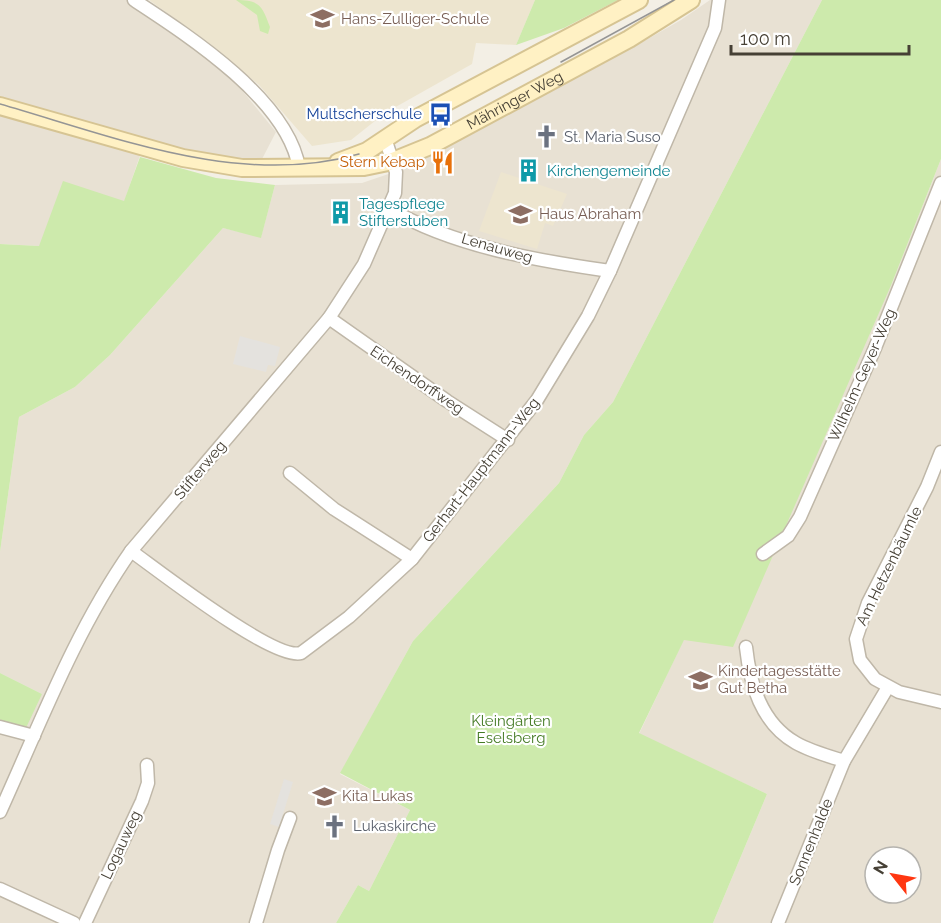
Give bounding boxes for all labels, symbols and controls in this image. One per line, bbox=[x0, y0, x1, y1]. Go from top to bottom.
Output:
school or university icon: Hans-Zulliger-Schule bbox=[310, 6, 336, 32]
place label: Hans-Zulliger-Schule bbox=[341, 10, 489, 28]
scale bar bbox=[731, 18, 910, 56]
text: 100 m bbox=[740, 28, 791, 49]
street label: Mähringer Weg bbox=[464, 67, 566, 133]
bus stop icon: Multscherschule bbox=[427, 101, 453, 127]
place label: Multscherschule bbox=[307, 105, 422, 123]
church icon: St. Maria Suso bbox=[533, 124, 559, 150]
place label: St. Maria Suso bbox=[564, 128, 661, 146]
restaurant icon: Stern Kebap bbox=[430, 149, 456, 175]
place label: Stern Kebap bbox=[340, 153, 425, 171]
building icon: Kirchengemeinde bbox=[516, 158, 542, 184]
place label: Kirchengemeinde bbox=[547, 162, 670, 180]
place label: Tagespflege Stifterstuben bbox=[359, 195, 448, 230]
building icon: Tagespflege Stifterstuben bbox=[328, 200, 354, 226]
school or university icon: Haus Abraham bbox=[508, 201, 534, 227]
place label: Haus Abraham bbox=[539, 205, 641, 223]
street label: Lenauweg bbox=[459, 229, 535, 267]
street label: Wilhelm-Geyer-Weg bbox=[824, 306, 900, 444]
street label: Eichendorffweg bbox=[367, 342, 467, 418]
street label: Gerhart-Hauptmann-Weg bbox=[419, 394, 543, 546]
street label: Stifterweg bbox=[170, 437, 230, 503]
street label: Am Hetzenbäumle bbox=[852, 503, 926, 628]
place label: Kindertagesstätte Gut Betha bbox=[718, 662, 841, 697]
school or university icon: Kindertagesstätte Gut Betha bbox=[687, 667, 713, 693]
park label: Kleingärten Eselsberg bbox=[471, 712, 551, 747]
school or university icon: Kita Lukas bbox=[311, 783, 337, 809]
place label: Kita Lukas bbox=[342, 787, 413, 805]
street label: Sonnenhalde bbox=[785, 796, 837, 888]
street label: Logauweg bbox=[97, 808, 145, 882]
church icon: Lukaskirche bbox=[322, 813, 348, 839]
place label: Lukaskirche bbox=[353, 817, 436, 835]
north arrow bbox=[863, 845, 923, 905]
text: N bbox=[869, 857, 892, 878]

